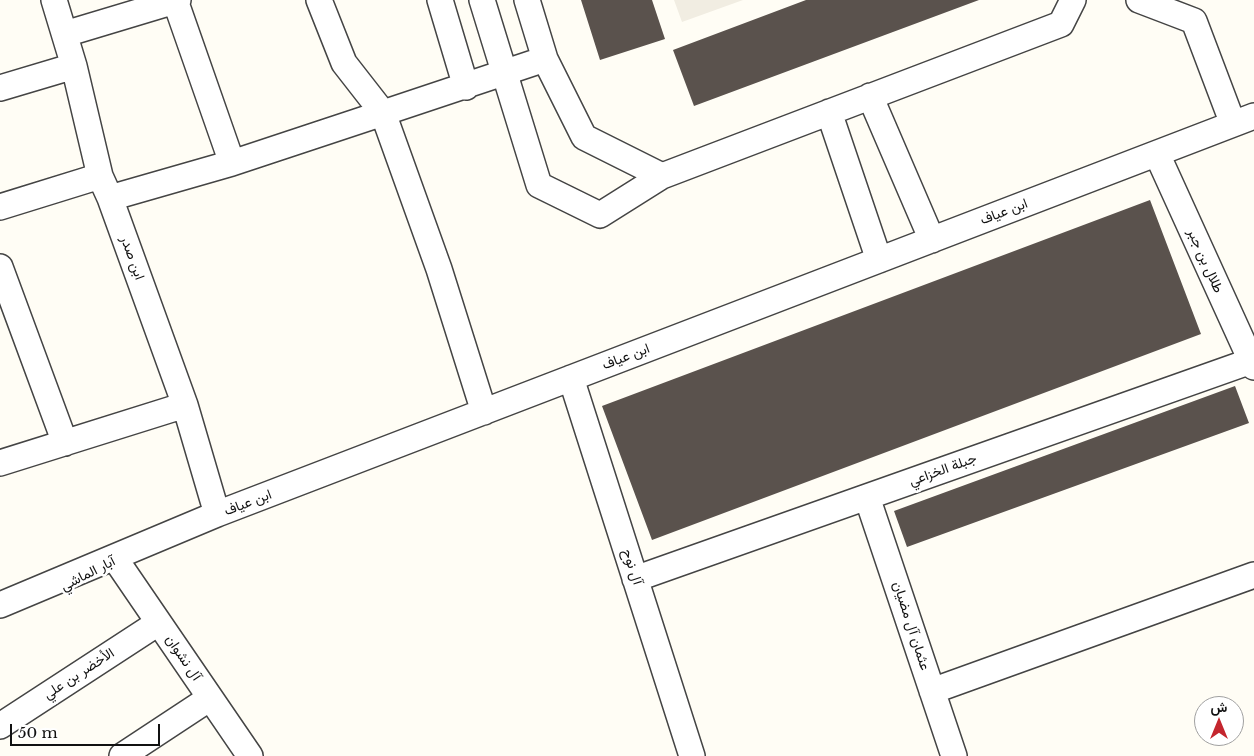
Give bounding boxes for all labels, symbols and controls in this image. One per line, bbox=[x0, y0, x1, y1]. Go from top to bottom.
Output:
street label: ابن عياف bbox=[978, 195, 1030, 229]
street label: طلال بن جبر bbox=[1183, 226, 1227, 296]
street label: ابن صدر bbox=[116, 234, 148, 282]
street label: ابن عياف bbox=[600, 340, 652, 374]
street label: جبلة الخزاعي bbox=[907, 450, 979, 490]
street label: ابن عياف bbox=[222, 486, 274, 520]
street label: آل نوح bbox=[618, 547, 646, 587]
street label: آبار الماشي bbox=[58, 553, 118, 595]
street label: عثمان آل مضيان bbox=[889, 579, 933, 673]
street label: آل نشوان bbox=[162, 632, 204, 684]
street label: الأخضر بن علي bbox=[40, 645, 118, 703]
north arrow bbox=[1194, 696, 1244, 746]
text: ش bbox=[1211, 698, 1227, 716]
scale bar bbox=[12, 714, 162, 746]
text: 50 m bbox=[18, 723, 58, 742]

